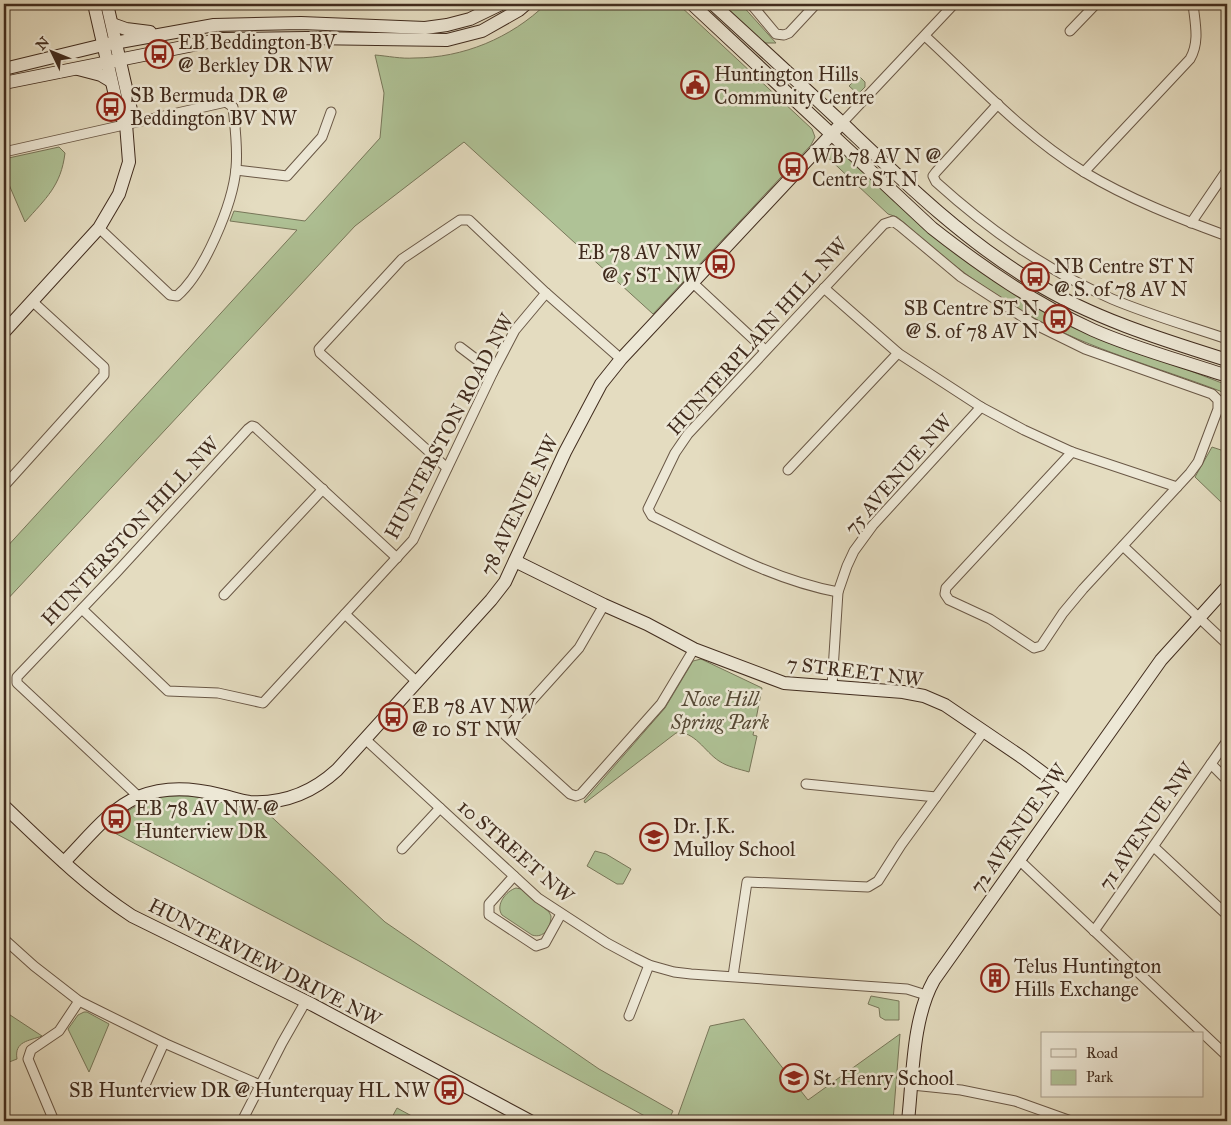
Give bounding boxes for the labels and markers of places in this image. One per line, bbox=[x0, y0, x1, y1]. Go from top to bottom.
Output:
place label: EB Beddington BV @ Berkley DR NW bbox=[178, 30, 337, 77]
bus stop icon: EB Beddington BV @ Berkley DR NW bbox=[144, 39, 174, 69]
place label: Huntington Hills Community Centre bbox=[714, 62, 874, 109]
public building icon: Huntington Hills Community Centre bbox=[680, 70, 710, 100]
place label: SB Bermuda DR @ Beddington BV NW bbox=[130, 83, 298, 131]
bus stop icon: SB Bermuda DR @ Beddington BV NW bbox=[96, 92, 126, 122]
place label: WB 78 AV N @ Centre ST N bbox=[812, 144, 941, 191]
bus stop icon: WB 78 AV N @ Centre ST N bbox=[778, 152, 808, 182]
place label: EB 78 AV NW @ 5 ST NW bbox=[577, 240, 702, 287]
bus stop icon: EB 78 AV NW @ 5 ST NW bbox=[705, 249, 735, 279]
place label: NB Centre ST N @ S. of 78 AV N bbox=[1054, 254, 1195, 301]
bus stop icon: NB Centre ST N @ S. of 78 AV N bbox=[1020, 262, 1050, 292]
place label: SB Centre ST N @ S. of 78 AV N bbox=[904, 296, 1039, 343]
bus stop icon: SB Centre ST N @ S. of 78 AV N bbox=[1043, 304, 1073, 334]
place label: EB 78 AV NW @ 10 ST NW bbox=[412, 694, 537, 741]
bus stop icon: EB 78 AV NW @ 10 ST NW bbox=[378, 702, 408, 732]
place label: EB 78 AV NW @ Hunterview DR bbox=[135, 796, 278, 843]
bus stop icon: EB 78 AV NW @ Hunterview DR bbox=[101, 804, 131, 834]
place label: Dr. J.K. Mulloy School bbox=[673, 814, 796, 861]
school or university icon: Dr. J.K. Mulloy School bbox=[639, 822, 669, 852]
place label: Telus Huntington Hills Exchange bbox=[1014, 954, 1161, 1002]
building icon: Telus Huntington Hills Exchange bbox=[980, 963, 1010, 993]
school or university icon: St. Henry School bbox=[779, 1063, 809, 1093]
place label: St. Henry School bbox=[813, 1066, 955, 1090]
bus stop icon: SB Hunterview DR @ Hunterquay HL NW bbox=[434, 1075, 464, 1105]
place label: SB Hunterview DR @ Hunterquay HL NW bbox=[69, 1078, 431, 1103]

